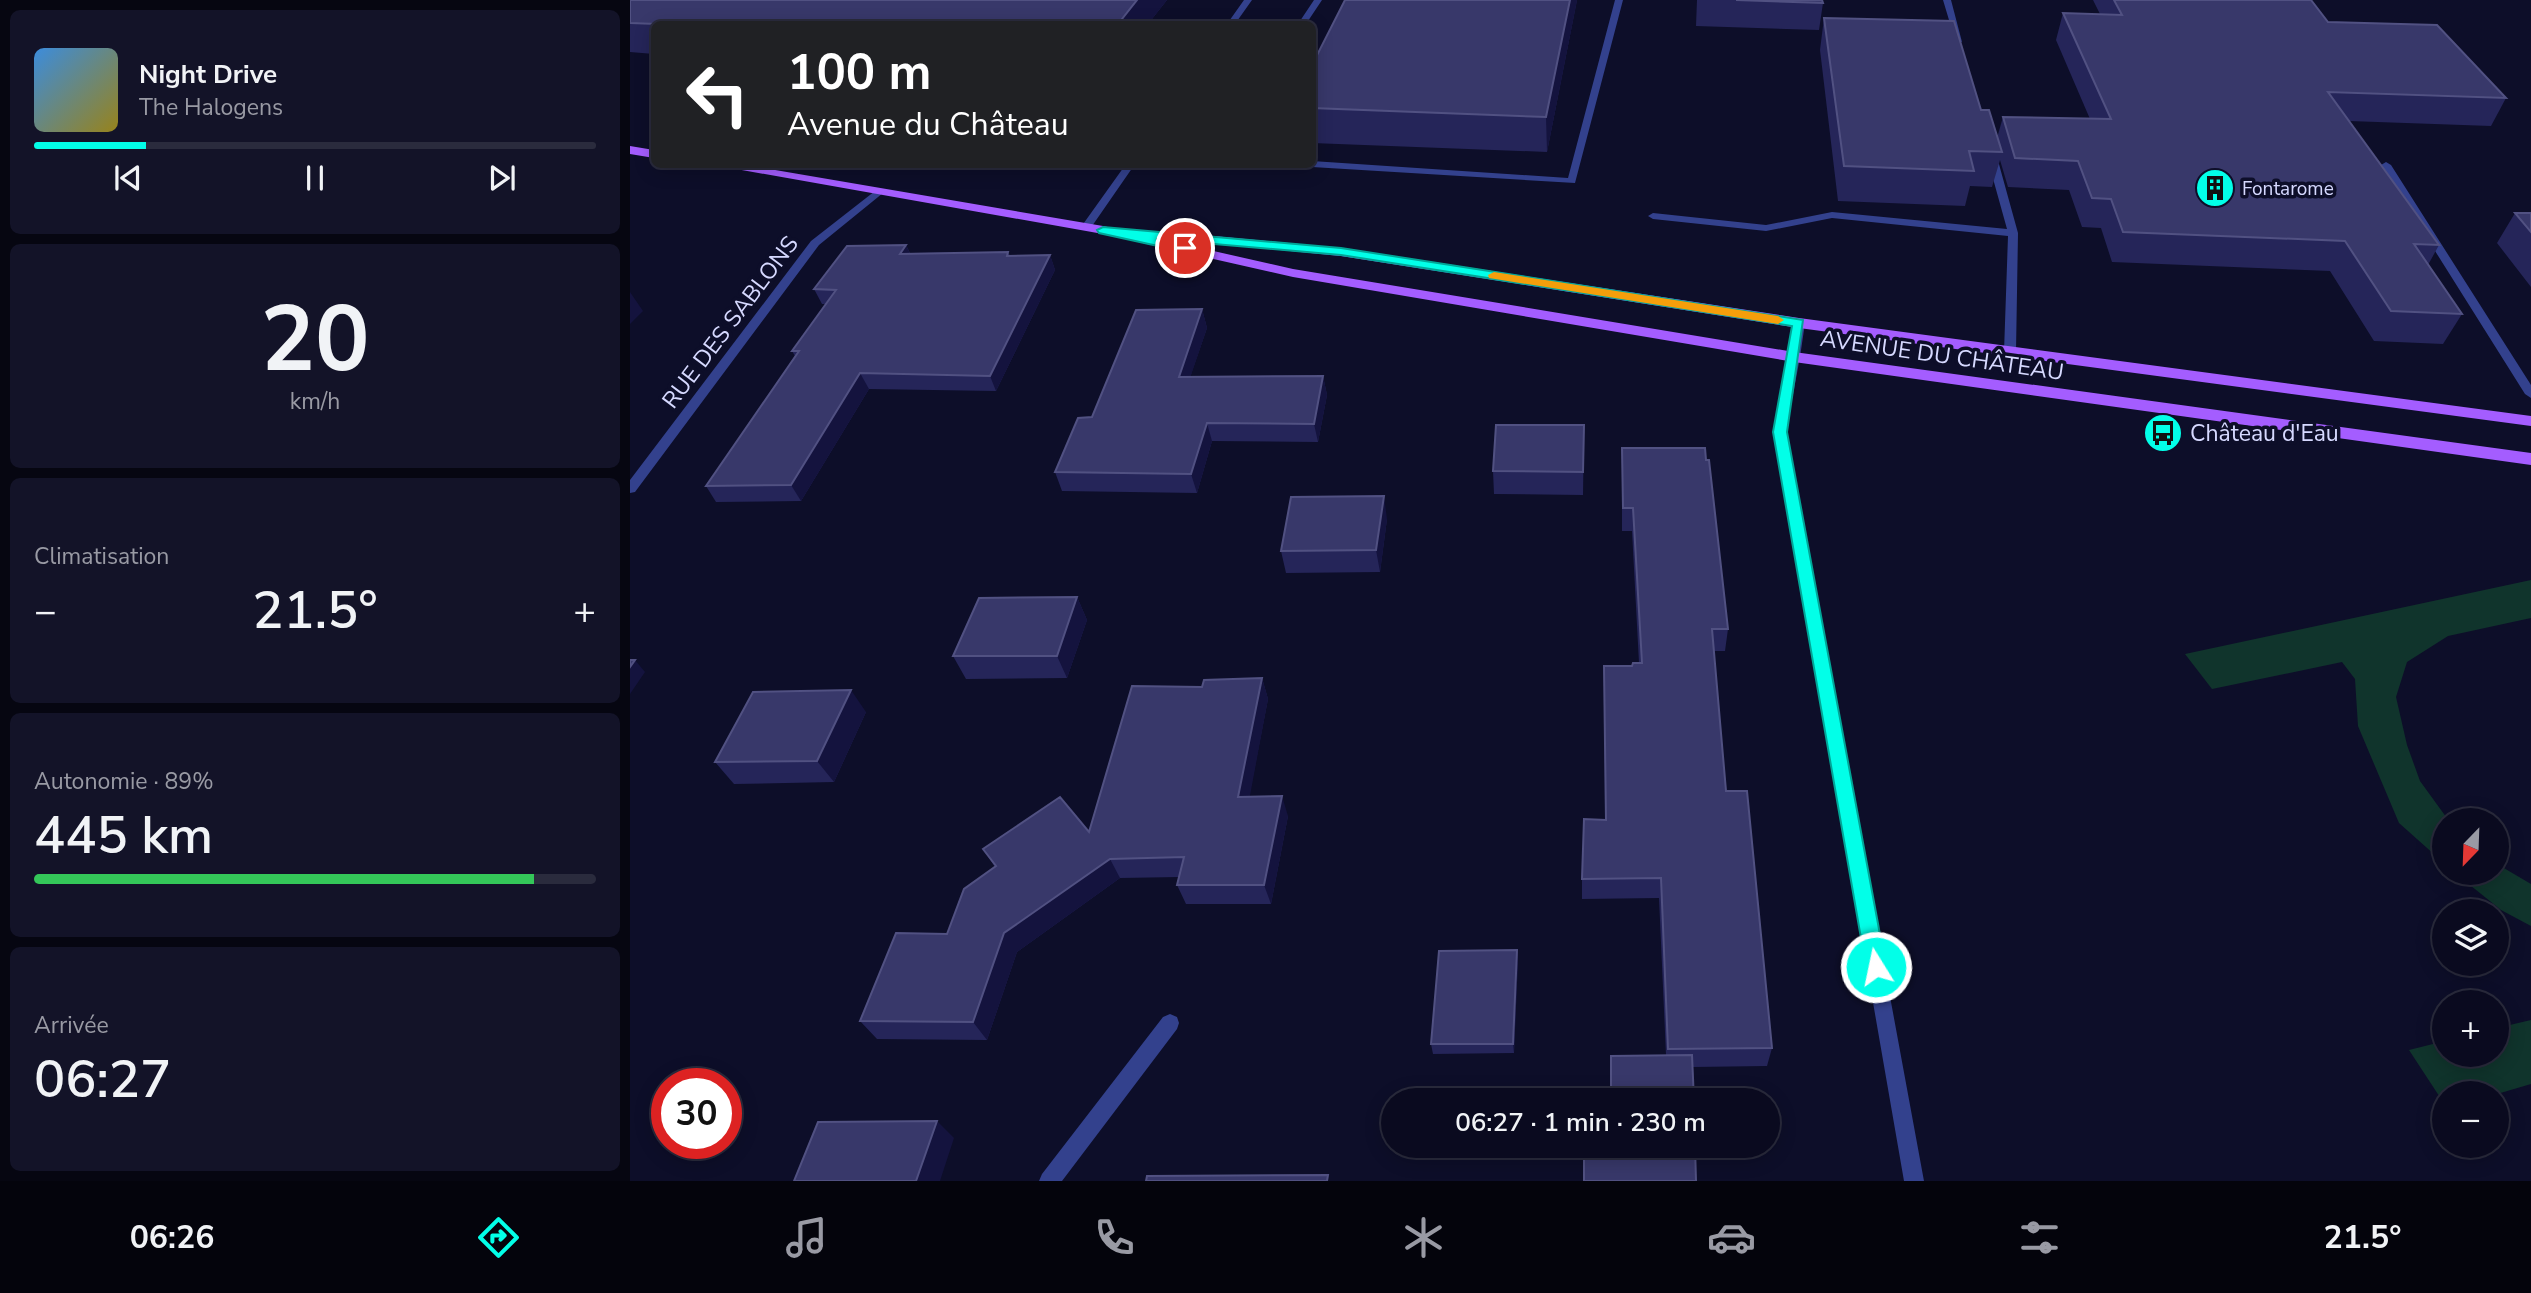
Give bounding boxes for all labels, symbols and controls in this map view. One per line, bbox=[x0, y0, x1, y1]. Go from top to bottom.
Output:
text: 100 m bbox=[787, 39, 931, 106]
icon: left bbox=[672, 49, 763, 140]
text: Night Drive bbox=[139, 57, 277, 92]
text: The Halogens bbox=[139, 92, 283, 123]
text: Avenue du Château bbox=[787, 103, 1069, 146]
icon: previous bbox=[109, 159, 147, 197]
icon: pause bbox=[296, 159, 334, 197]
icon: next bbox=[483, 159, 521, 197]
building icon: Fontarome bbox=[2194, 167, 2236, 209]
place label: Fontarome bbox=[2242, 176, 2334, 202]
pin bbox=[1155, 218, 1215, 278]
icon: arrive bbox=[1166, 229, 1204, 267]
street label: RUE DES SABLONS bbox=[655, 230, 806, 415]
text: 20 bbox=[260, 278, 370, 402]
street label: AVENUE DU CHÂTEAU bbox=[1818, 323, 2066, 388]
text: km/h bbox=[290, 386, 340, 417]
bus stop icon: Château d'Eau bbox=[2142, 412, 2184, 454]
place label: Château d'Eau bbox=[2190, 418, 2339, 449]
text: Climatisation bbox=[34, 541, 169, 572]
text: 21.5° bbox=[252, 575, 378, 646]
text: − bbox=[34, 586, 57, 637]
text: + bbox=[573, 586, 596, 637]
text: Autonomie · 89% bbox=[34, 766, 214, 797]
text: 445 km bbox=[34, 800, 213, 871]
north arrow bbox=[2432, 808, 2510, 886]
map controls bbox=[2432, 808, 2509, 1158]
button: layers bbox=[2432, 899, 2509, 976]
position arrow bbox=[1839, 930, 1913, 1004]
button: + bbox=[2432, 990, 2509, 1067]
text: Arrivée bbox=[34, 1010, 109, 1041]
text: 06:27 bbox=[34, 1044, 171, 1115]
speed limit sign: 30 bbox=[651, 1068, 742, 1159]
button: − bbox=[2432, 1081, 2509, 1158]
text: 06:27 · 1 min · 230 m bbox=[1455, 1105, 1706, 1140]
icon: directions bbox=[474, 1213, 523, 1262]
icon: music bbox=[782, 1213, 831, 1262]
icon: phone bbox=[1090, 1213, 1139, 1262]
icon: climate bbox=[1399, 1213, 1448, 1262]
icon: car bbox=[1707, 1213, 1756, 1262]
icon: filters bbox=[2015, 1213, 2064, 1262]
text: 06:26 bbox=[130, 1216, 214, 1259]
text: 21.5° bbox=[2324, 1216, 2401, 1259]

